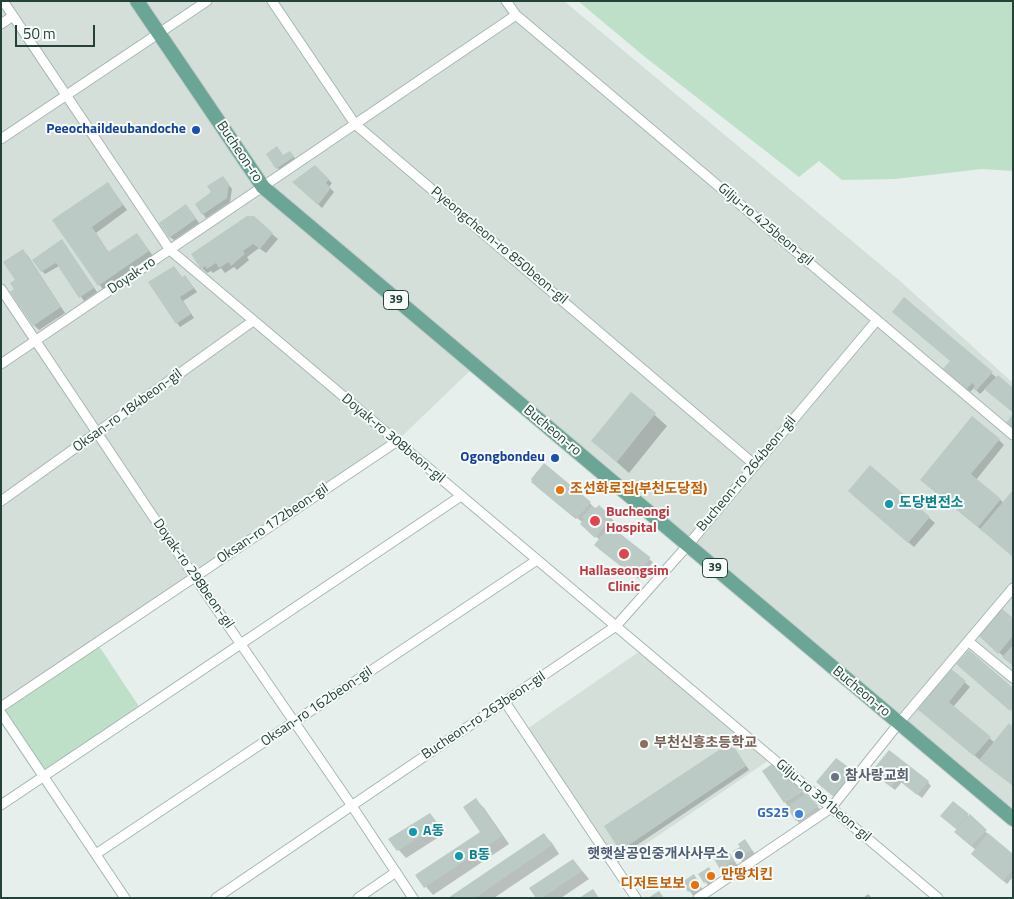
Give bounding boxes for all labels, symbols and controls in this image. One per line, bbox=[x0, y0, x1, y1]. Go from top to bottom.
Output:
scale bar bbox=[18, 15, 98, 47]
text: 50 m bbox=[23, 22, 56, 45]
street label: Bucheon-ro bbox=[212, 118, 266, 186]
place label: Peeochaildeubandoche bbox=[46, 122, 186, 138]
marker: Peeochaildeubandoche bbox=[190, 124, 202, 136]
street label: Gilju-ro 425beon-gil bbox=[714, 180, 816, 270]
street label: Pyeongcheon-ro 850beon-gil bbox=[427, 184, 571, 308]
street label: Doyak-ro bbox=[105, 254, 159, 298]
road number: 39 bbox=[384, 290, 408, 310]
street label: Oksan-ro 184beon-gil bbox=[70, 366, 186, 456]
street label: Doyak-ro 308beon-gil bbox=[338, 391, 448, 487]
street label: Bucheon-ro bbox=[520, 402, 584, 460]
street label: Bucheon-ro 264beon-gil bbox=[694, 413, 800, 535]
place label: Ogongbondeu bbox=[460, 450, 545, 466]
marker: Ogongbondeu bbox=[549, 452, 561, 464]
street label: Oksan-ro 172beon-gil bbox=[214, 480, 332, 568]
place label: 조선화로집(부천도당점) bbox=[570, 482, 707, 498]
marker: 조선화로집(부천도당점) bbox=[554, 484, 566, 496]
place label: 도당변전소 bbox=[899, 496, 963, 512]
marker: 도당변전소 bbox=[883, 498, 895, 510]
place label: Bucheongi Hospital bbox=[606, 505, 670, 538]
marker: Bucheongi Hospital bbox=[588, 514, 602, 528]
street label: Doyak-ro 298beon-gil bbox=[149, 516, 237, 632]
marker: Hallaseongsim Clinic bbox=[617, 547, 631, 561]
road number: 39 bbox=[702, 558, 728, 578]
place label: Hallaseongsim Clinic bbox=[579, 564, 669, 596]
street label: Oksan-ro 162beon-gil bbox=[258, 663, 376, 751]
street label: Bucheon-ro bbox=[829, 663, 893, 721]
street label: Bucheon-ro 263beon-gil bbox=[419, 668, 549, 764]
place label: 부천신흥초등학교 bbox=[654, 736, 757, 752]
marker: 부천신흥초등학교 bbox=[638, 738, 650, 750]
street label: Gilju-ro 391beon-gil bbox=[772, 756, 874, 846]
place label: 참사랑교회 bbox=[845, 769, 909, 785]
marker: 참사랑교회 bbox=[829, 771, 841, 783]
place label: GS25 bbox=[757, 806, 789, 822]
marker: GS25 bbox=[793, 808, 805, 820]
place label: A동 bbox=[423, 824, 444, 840]
marker: A동 bbox=[407, 826, 419, 838]
place label: 햇햇살공인중개사사무소 bbox=[587, 847, 729, 863]
place label: B동 bbox=[469, 848, 490, 864]
marker: 햇햇살공인중개사사무소 bbox=[733, 849, 745, 861]
marker: B동 bbox=[453, 850, 465, 862]
place label: 만땅치킨 bbox=[721, 868, 773, 884]
marker: 만땅치킨 bbox=[705, 870, 717, 882]
place label: 디저트보보 bbox=[621, 877, 685, 893]
marker: 디저트보보 bbox=[689, 879, 701, 891]

